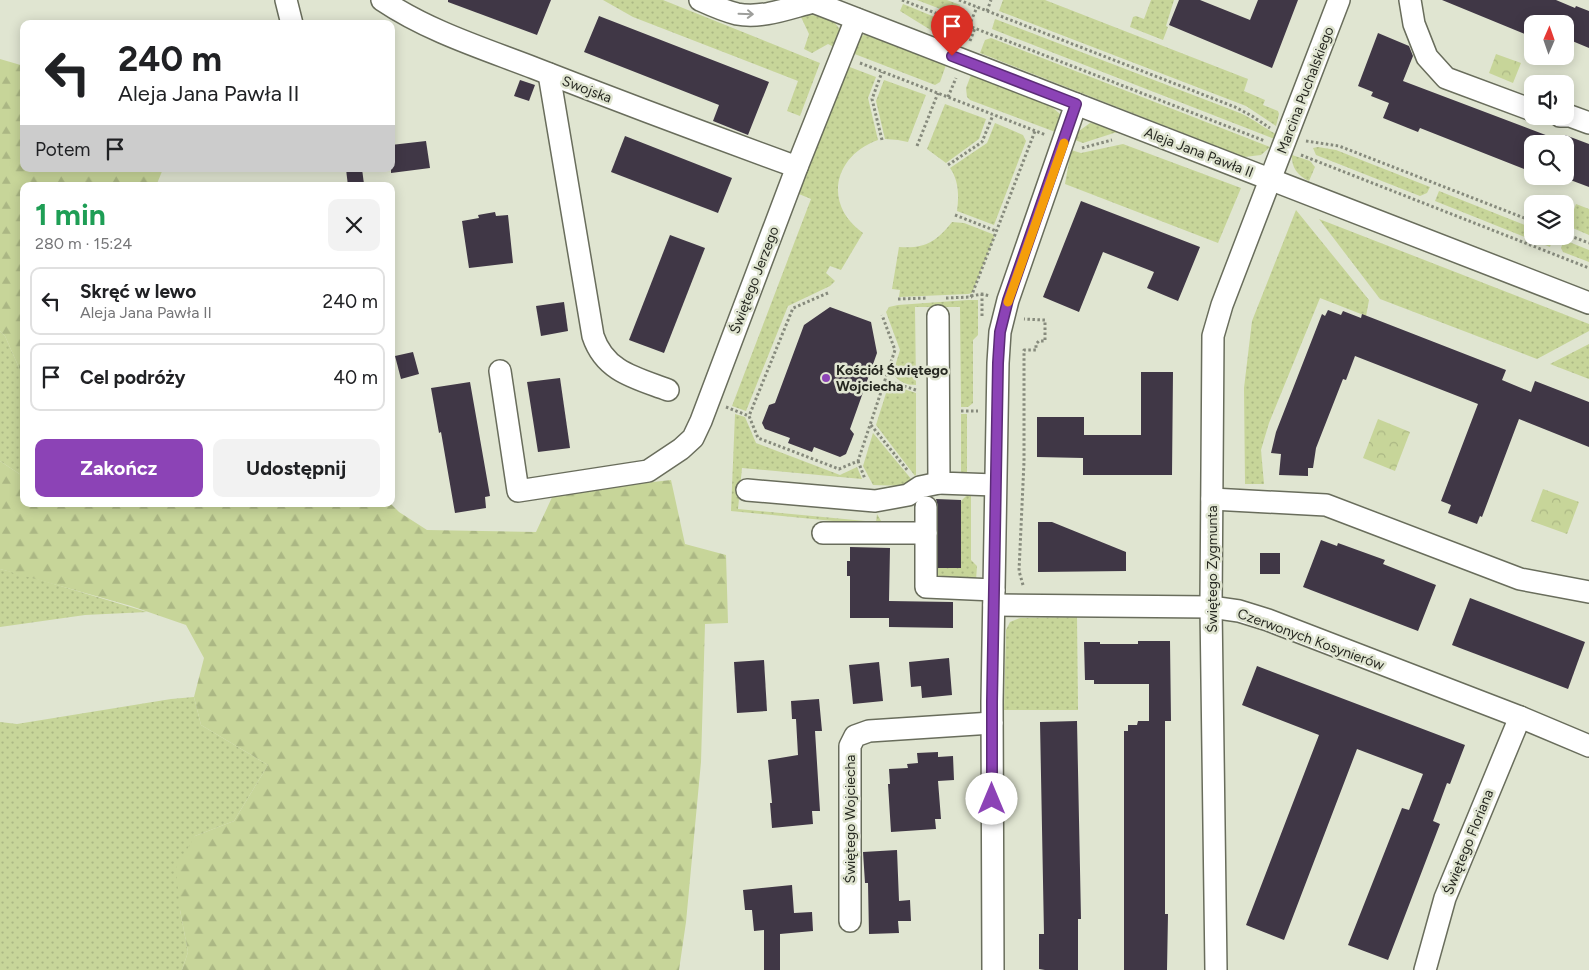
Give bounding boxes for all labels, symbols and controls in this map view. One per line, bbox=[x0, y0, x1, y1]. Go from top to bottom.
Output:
pin bbox=[931, 5, 973, 56]
one-way arrow bbox=[738, 10, 754, 19]
icon: arrive bbox=[938, 12, 966, 40]
north arrow bbox=[1524, 15, 1574, 65]
map controls bbox=[1524, 15, 1574, 245]
street label: Marcina Puchalskiego bbox=[1273, 24, 1338, 156]
text: 240 m bbox=[118, 38, 222, 80]
icon: left bbox=[35, 40, 100, 105]
street label: Swojska bbox=[560, 72, 614, 107]
button: sound bbox=[1524, 75, 1574, 125]
text: Aleja Jana Pawła II bbox=[118, 80, 299, 107]
street label: Aleja Jana Pawła II bbox=[1142, 124, 1256, 181]
icon: arrive bbox=[101, 135, 129, 163]
button: search bbox=[1524, 135, 1574, 185]
text: Potem bbox=[35, 138, 91, 161]
button: layers bbox=[1524, 195, 1574, 245]
text: 1 min bbox=[35, 196, 106, 233]
button: close bbox=[328, 199, 380, 251]
street label: Świętego Jerzego bbox=[726, 224, 783, 336]
text: 280 m · 15:24 bbox=[35, 234, 132, 253]
text: Skręć w lewo bbox=[80, 280, 196, 303]
icon: left bbox=[37, 287, 65, 315]
text: 240 m bbox=[323, 290, 378, 313]
text: Aleja Jana Pawła II bbox=[80, 303, 212, 322]
place label: Kościół Świętego Wojciecha bbox=[836, 362, 948, 395]
icon: arrive bbox=[37, 363, 65, 391]
text: Cel podróży bbox=[80, 366, 186, 389]
text: 40 m bbox=[333, 366, 378, 389]
marker: Kościół Świętego Wojciecha bbox=[820, 372, 832, 384]
button: Zakończ bbox=[35, 439, 203, 497]
button: Udostępnij bbox=[213, 439, 380, 497]
street label: Świętego Zygmunta bbox=[1204, 505, 1221, 633]
street label: Czerwonych Kosynierów bbox=[1235, 605, 1386, 674]
street label: Świętego Wojciecha bbox=[842, 755, 859, 883]
position arrow bbox=[965, 772, 1017, 824]
street label: Świętego Floriana bbox=[1440, 787, 1497, 897]

